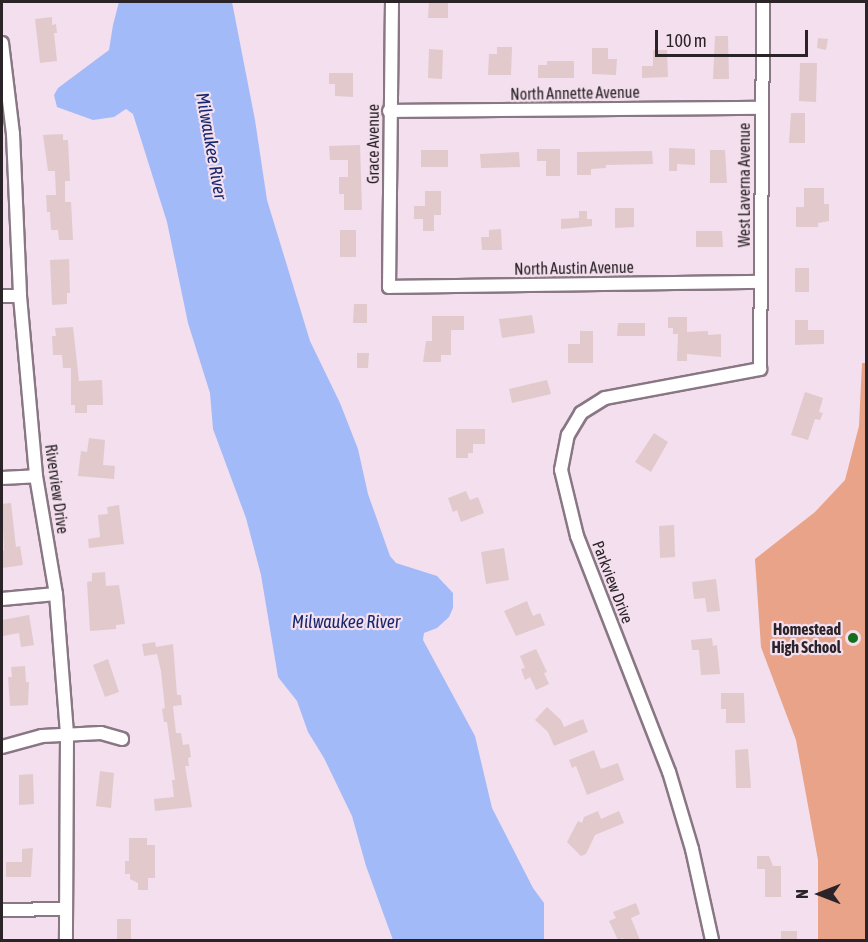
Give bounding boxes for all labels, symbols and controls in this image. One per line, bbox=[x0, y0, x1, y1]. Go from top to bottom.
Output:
scale bar bbox=[658, 18, 811, 56]
text: 100 m bbox=[666, 30, 707, 51]
street label: North Annette Avenue bbox=[510, 82, 640, 104]
water label: Milwaukee River bbox=[191, 91, 231, 201]
street label: Grace Avenue bbox=[363, 104, 383, 184]
street label: West Laverna Avenue bbox=[734, 123, 754, 247]
street label: North Austin Avenue bbox=[514, 257, 634, 279]
street label: Riverview Drive bbox=[41, 443, 73, 535]
street label: Parkview Drive bbox=[588, 538, 638, 626]
water label: Milwaukee River bbox=[292, 611, 400, 633]
place label: Homestead High School bbox=[772, 619, 841, 657]
marker: Homestead High School bbox=[846, 631, 860, 645]
north arrow bbox=[790, 864, 850, 924]
text: N bbox=[793, 889, 811, 899]

